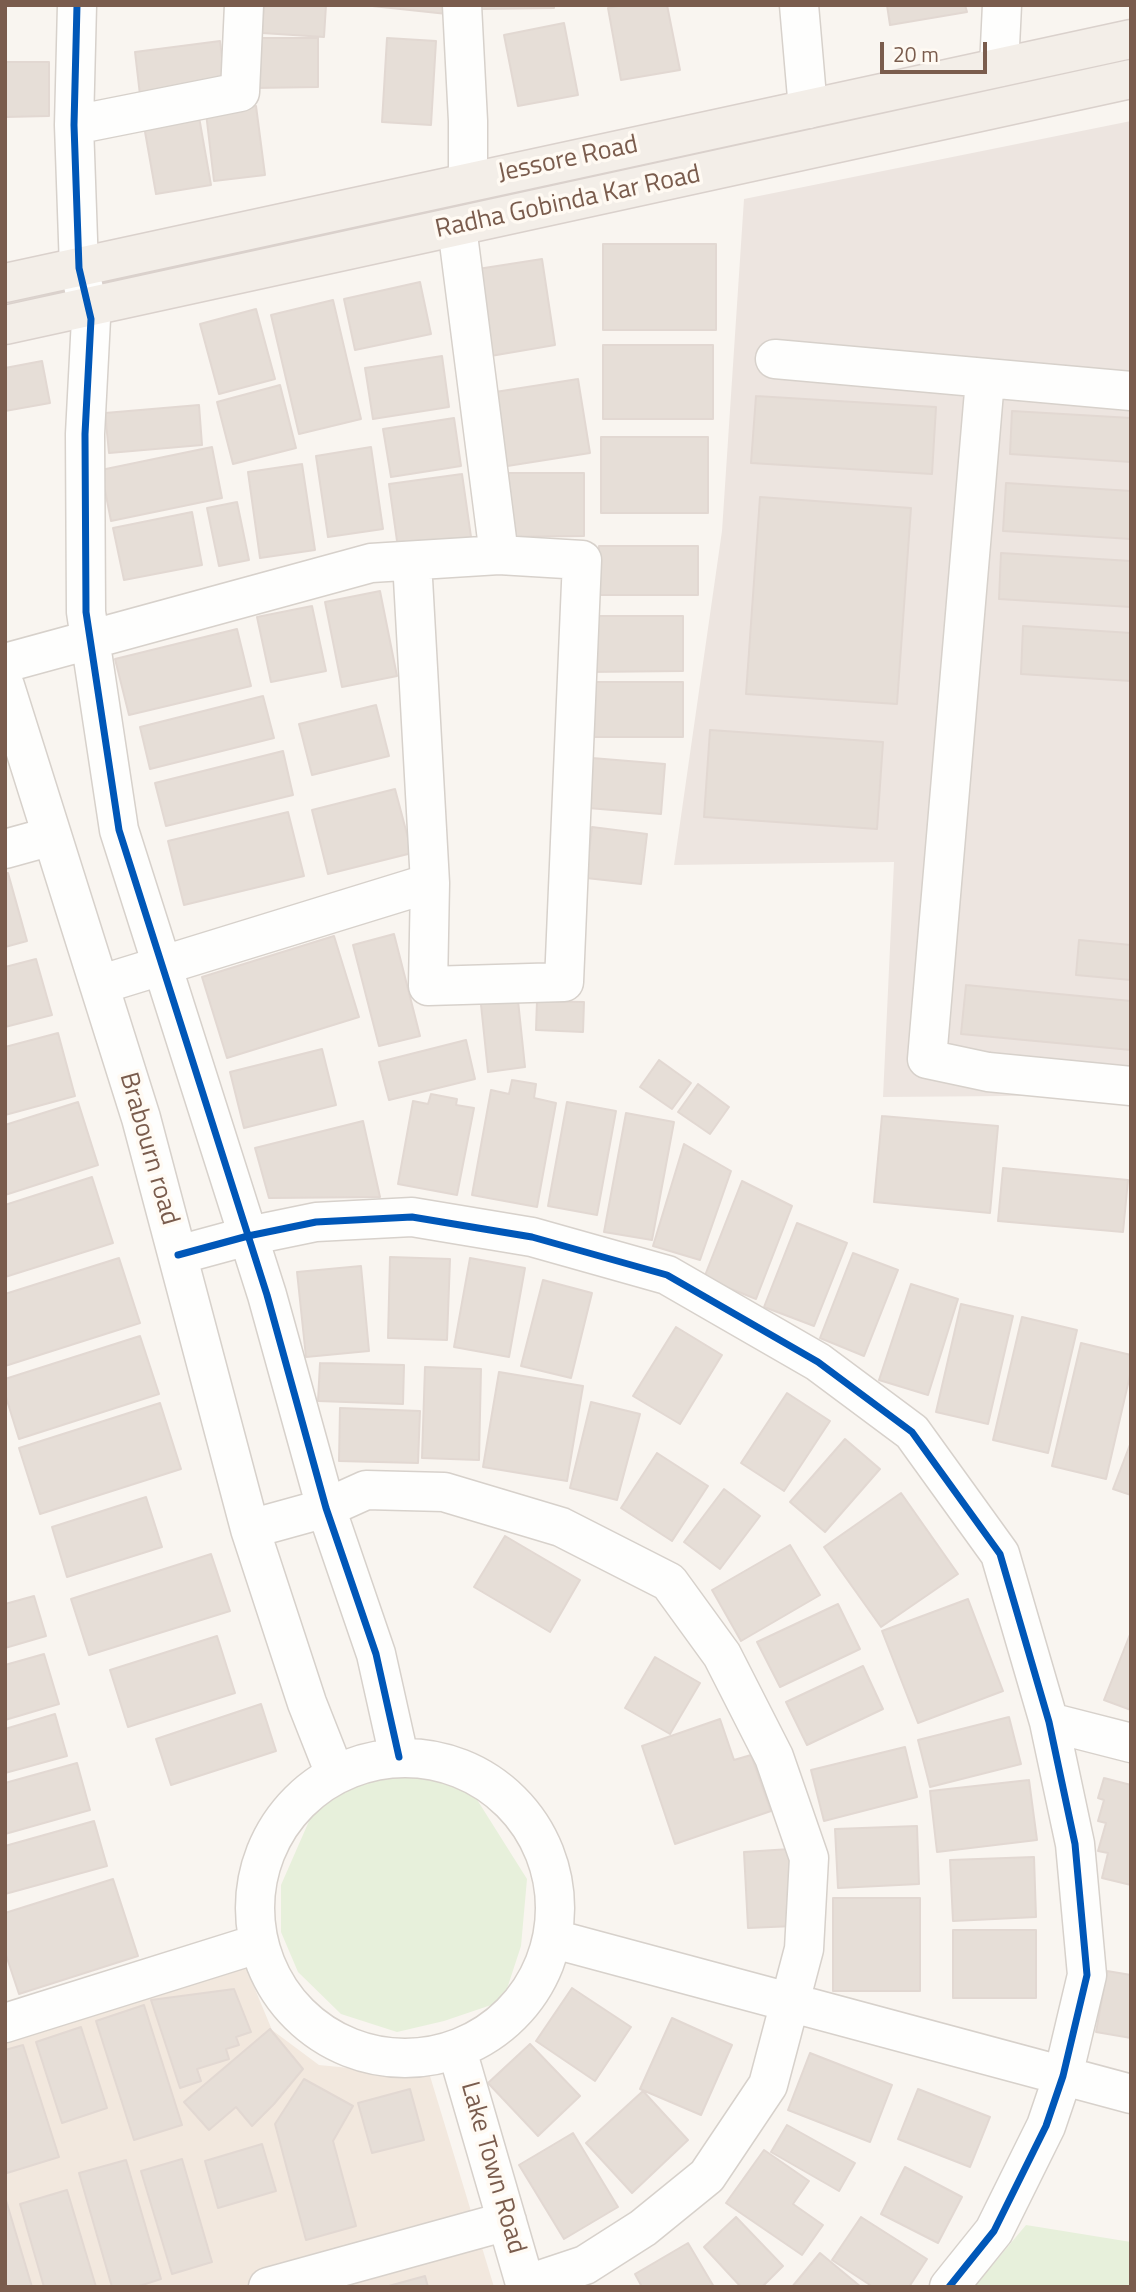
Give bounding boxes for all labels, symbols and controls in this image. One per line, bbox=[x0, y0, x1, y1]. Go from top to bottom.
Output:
scale bar bbox=[884, 28, 991, 72]
text: 20 m bbox=[893, 38, 939, 70]
street label: Jessore Road bbox=[495, 130, 641, 190]
street label: Radha Gobinda Kar Road bbox=[433, 160, 703, 246]
street label: Brabourn road bbox=[111, 1069, 185, 1229]
street label: Lake Town Road bbox=[453, 2079, 531, 2257]

